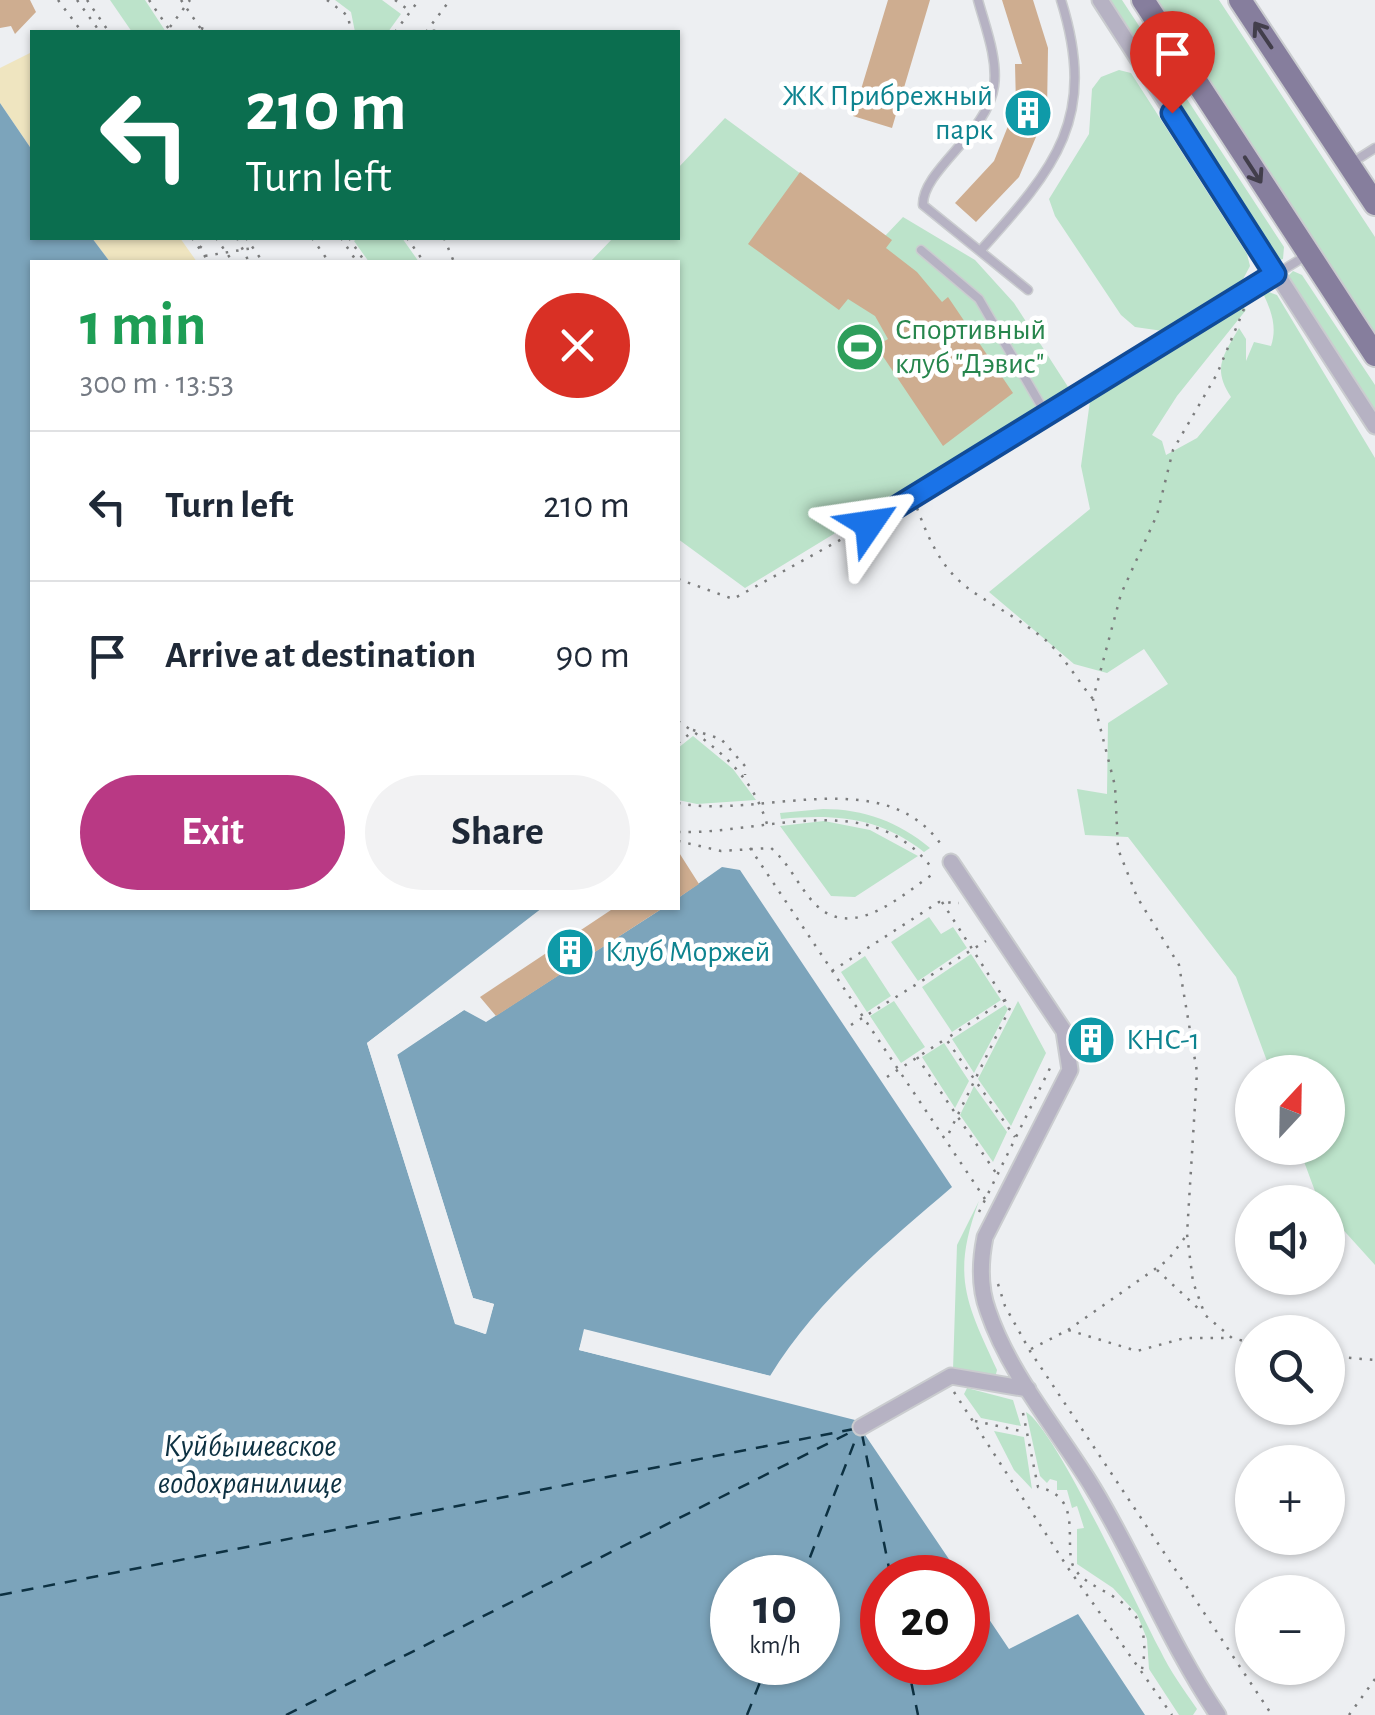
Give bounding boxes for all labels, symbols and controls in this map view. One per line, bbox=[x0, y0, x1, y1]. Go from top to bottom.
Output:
pin bbox=[1130, 11, 1215, 114]
one-way arrow bbox=[1253, 22, 1274, 50]
icon: arrive bbox=[1145, 26, 1200, 81]
icon: left bbox=[80, 70, 210, 200]
text: 210 m bbox=[245, 73, 407, 143]
place label: ЖК Прибрежный парк bbox=[782, 81, 993, 145]
building icon: ЖК Прибрежный парк bbox=[1002, 87, 1054, 139]
text: Turn left bbox=[245, 155, 392, 200]
one-way arrow bbox=[1243, 155, 1264, 183]
button: close bbox=[525, 293, 630, 398]
text: 1 min bbox=[80, 296, 206, 356]
place label: Спортивный клуб "Дэвис" bbox=[895, 315, 1046, 379]
sports icon: Спортивный клуб "Дэвис" bbox=[834, 321, 886, 373]
text: 300 m · 13:53 bbox=[80, 367, 234, 399]
position arrow bbox=[817, 472, 921, 576]
icon: left bbox=[80, 479, 135, 534]
text: Turn left bbox=[165, 487, 293, 525]
text: 210 m bbox=[543, 487, 630, 525]
icon: arrive bbox=[80, 629, 135, 684]
text: Arrive at destination bbox=[165, 637, 476, 675]
text: 90 m bbox=[555, 637, 630, 675]
button: Exit bbox=[80, 775, 345, 890]
button: Share bbox=[365, 775, 630, 890]
building icon: Клуб Моржей bbox=[544, 926, 596, 978]
place label: Клуб Моржей bbox=[605, 937, 771, 967]
building icon: КНС-1 bbox=[1065, 1014, 1117, 1066]
place label: КНС-1 bbox=[1126, 1025, 1200, 1055]
north arrow bbox=[1235, 1055, 1345, 1165]
map controls bbox=[1235, 1055, 1345, 1685]
button: sound bbox=[1235, 1185, 1345, 1295]
button: search bbox=[1235, 1315, 1345, 1425]
water label: Куйбышевское водохранилище bbox=[158, 1430, 342, 1500]
button: + bbox=[1235, 1445, 1345, 1555]
speed limit sign: 20 bbox=[860, 1555, 990, 1685]
button: − bbox=[1235, 1575, 1345, 1685]
text: 10 bbox=[753, 1583, 797, 1633]
text: km/h bbox=[749, 1633, 801, 1658]

